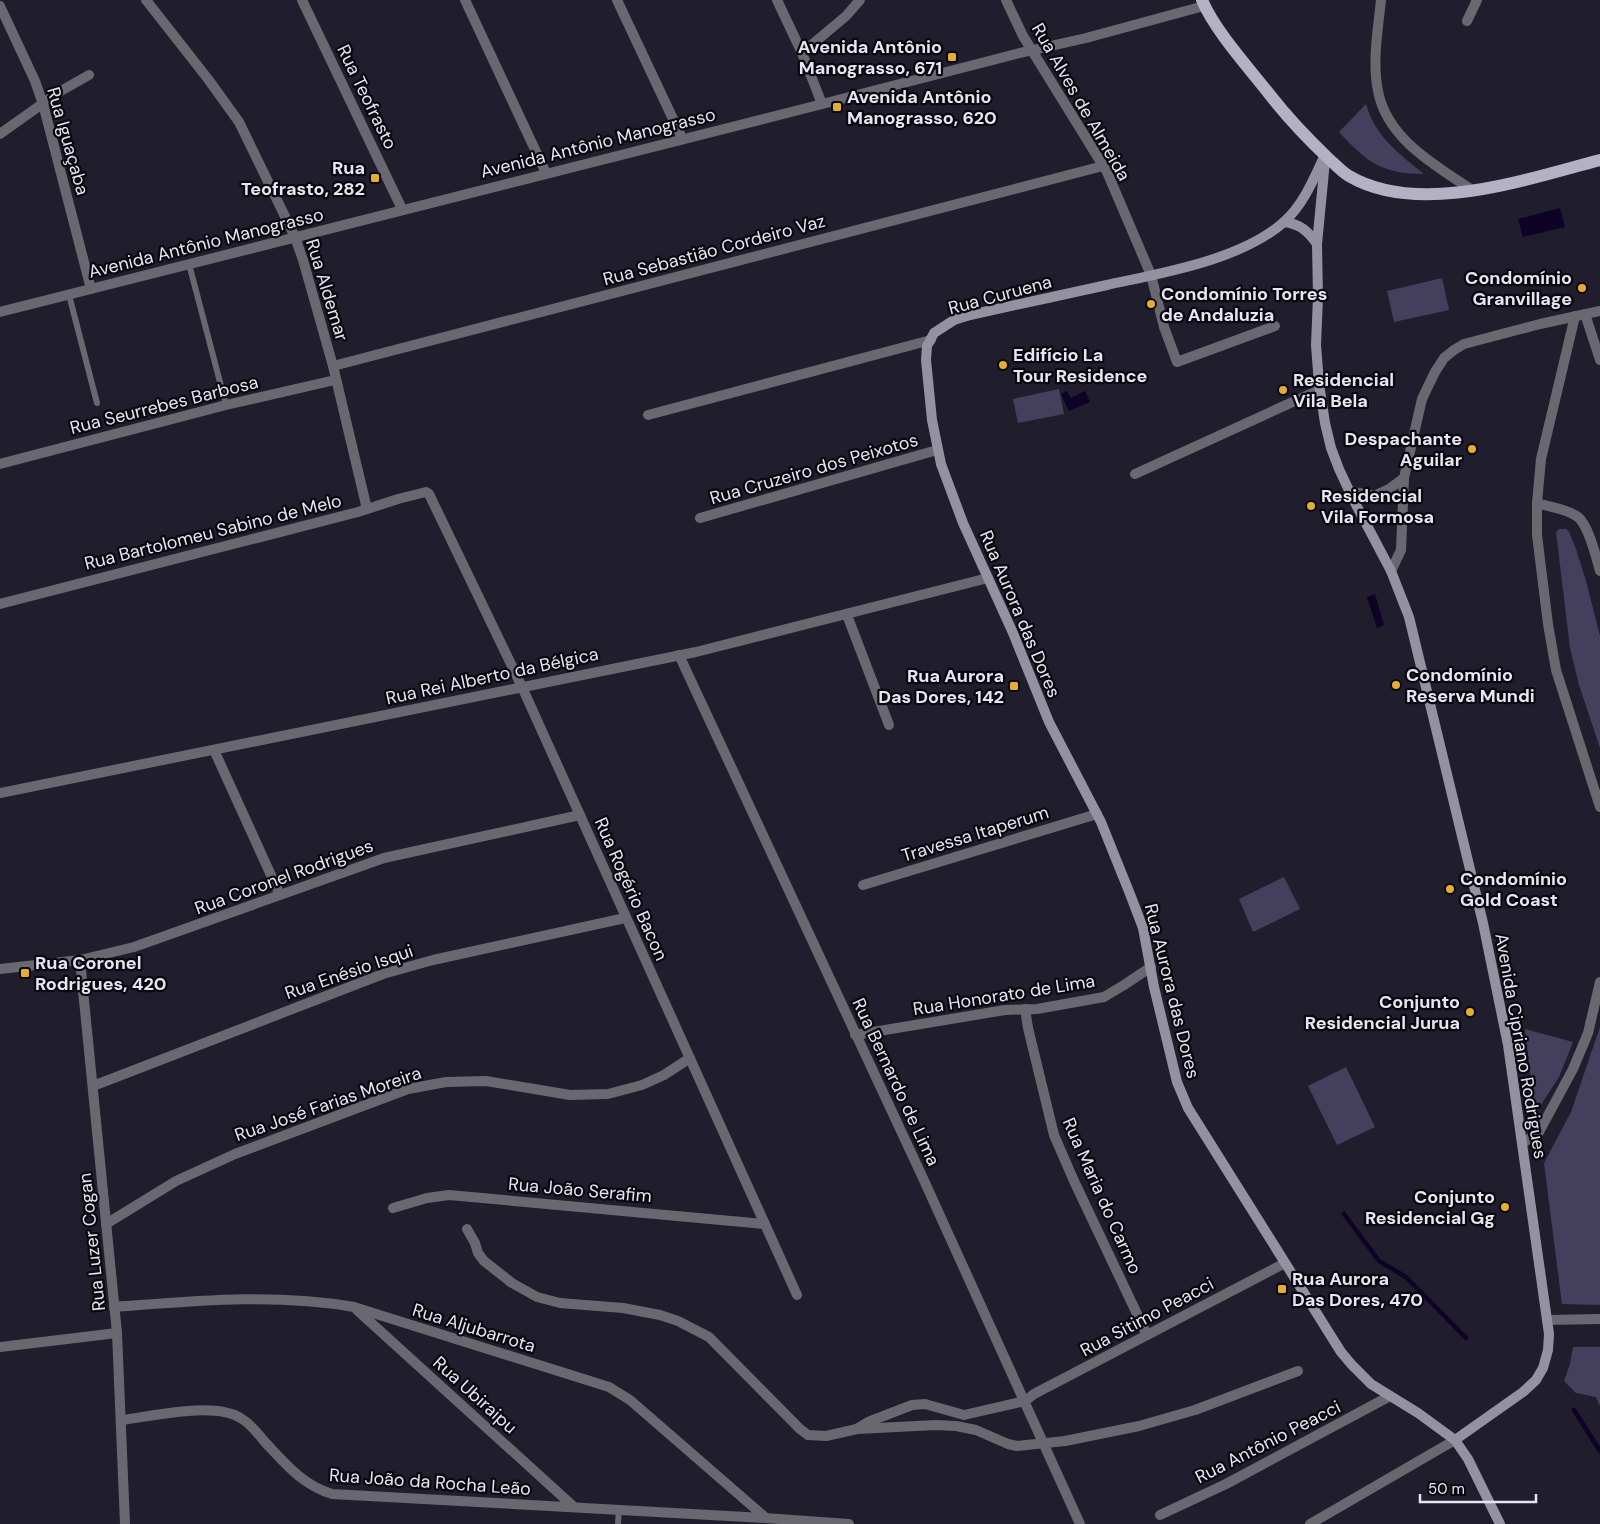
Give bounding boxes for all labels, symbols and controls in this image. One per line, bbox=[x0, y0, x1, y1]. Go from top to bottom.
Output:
street label: Rua Alves de Almeida bbox=[1026, 19, 1136, 185]
place label: Avenida Antônio Manograsso, 671 bbox=[798, 35, 942, 80]
street label: Rua Teofrasto bbox=[331, 41, 403, 153]
marker: Avenida Antônio Manograsso, 671 bbox=[946, 51, 958, 63]
street label: Rua Iguaçaba bbox=[41, 84, 95, 198]
place label: Avenida Antônio Manograsso, 620 bbox=[847, 85, 997, 130]
marker: Avenida Antônio Manograsso, 620 bbox=[831, 101, 843, 113]
street label: Avenida Antônio Manograsso bbox=[478, 102, 718, 184]
place label: Rua Teofrasto, 282 bbox=[241, 156, 365, 201]
marker: Rua Teofrasto, 282 bbox=[369, 172, 381, 184]
street label: Avenida Antônio Manograsso bbox=[86, 202, 326, 284]
street label: Rua Sebastião Cordeiro Vaz bbox=[600, 209, 828, 291]
street label: Rua Aldemar bbox=[300, 236, 354, 344]
place label: Condomínio Granvillage bbox=[1465, 266, 1572, 311]
street label: Rua Curuena bbox=[946, 270, 1054, 320]
place label: Condomínio Torres de Andaluzia bbox=[1161, 282, 1327, 327]
marker: Condomínio Granvillage bbox=[1576, 282, 1588, 294]
marker: Condomínio Torres de Andaluzia bbox=[1145, 298, 1157, 310]
place label: Edifício La Tour Residence bbox=[1013, 343, 1148, 388]
marker: Edifício La Tour Residence bbox=[997, 359, 1009, 371]
place label: Residencial Vila Bela bbox=[1293, 368, 1394, 413]
street label: Rua Seurrebes Barbosa bbox=[67, 370, 261, 440]
marker: Residencial Vila Bela bbox=[1277, 384, 1289, 396]
place label: Despachante Aguilar bbox=[1344, 427, 1462, 472]
street label: Rua Cruzeiro dos Peixotos bbox=[707, 428, 921, 510]
marker: Despachante Aguilar bbox=[1466, 443, 1478, 455]
place label: Residencial Vila Formosa bbox=[1321, 484, 1434, 529]
street label: Rua Bartolomeu Sabino de Melo bbox=[82, 488, 344, 576]
marker: Residencial Vila Formosa bbox=[1305, 500, 1317, 512]
street label: Rua Aurora das Dores bbox=[974, 527, 1066, 701]
street label: Rua Rei Alberto da Bélgica bbox=[383, 642, 601, 710]
place label: Condomínio Reserva Mundi bbox=[1406, 663, 1535, 708]
place label: Rua Aurora Das Dores, 142 bbox=[878, 664, 1004, 709]
marker: Condomínio Reserva Mundi bbox=[1390, 679, 1402, 691]
marker: Rua Aurora Das Dores, 142 bbox=[1008, 680, 1020, 692]
street label: Travessa Itaperum bbox=[898, 800, 1052, 868]
street label: Rua Rogério Bacon bbox=[589, 814, 673, 964]
street label: Rua Coronel Rodrigues bbox=[191, 834, 377, 920]
place label: Condomínio Gold Coast bbox=[1460, 867, 1567, 912]
marker: Condomínio Gold Coast bbox=[1444, 883, 1456, 895]
street label: Rua Aurora das Dores bbox=[1139, 901, 1205, 1081]
street label: Avenida Cipriano Rodrigues bbox=[1489, 931, 1553, 1161]
street label: Rua Enésio Isqui bbox=[282, 939, 416, 1005]
place label: Rua Coronel Rodrigues, 420 bbox=[35, 951, 166, 996]
marker: Rua Coronel Rodrigues, 420 bbox=[19, 967, 31, 979]
street label: Rua Honorato de Lima bbox=[911, 969, 1097, 1021]
place label: Conjunto Residencial Jurua bbox=[1305, 990, 1460, 1035]
street label: Rua Bernardo de Lima bbox=[847, 994, 945, 1170]
marker: Conjunto Residencial Jurua bbox=[1464, 1006, 1476, 1018]
street label: Rua José Farias Moreira bbox=[231, 1061, 425, 1147]
street label: Rua Maria do Carmo bbox=[1057, 1114, 1147, 1278]
street label: Rua Luzer Cogan bbox=[73, 1172, 111, 1312]
street label: Rua João Serafim bbox=[507, 1172, 653, 1208]
place label: Conjunto Residencial Gg bbox=[1365, 1185, 1495, 1230]
marker: Conjunto Residencial Gg bbox=[1499, 1201, 1511, 1213]
place label: Rua Aurora Das Dores, 470 bbox=[1292, 1267, 1423, 1312]
street label: Rua Sitimo Peacci bbox=[1076, 1272, 1218, 1362]
marker: Rua Aurora Das Dores, 470 bbox=[1276, 1283, 1288, 1295]
street label: Rua Aljubarrota bbox=[410, 1298, 538, 1358]
street label: Rua Ubiraipu bbox=[428, 1351, 522, 1439]
street label: Rua Antônio Peacci bbox=[1191, 1395, 1345, 1489]
street label: Rua João da Rocha Leão bbox=[328, 1463, 532, 1501]
scale bar bbox=[1420, 1472, 1536, 1504]
text: 50 m bbox=[1428, 1479, 1465, 1499]

